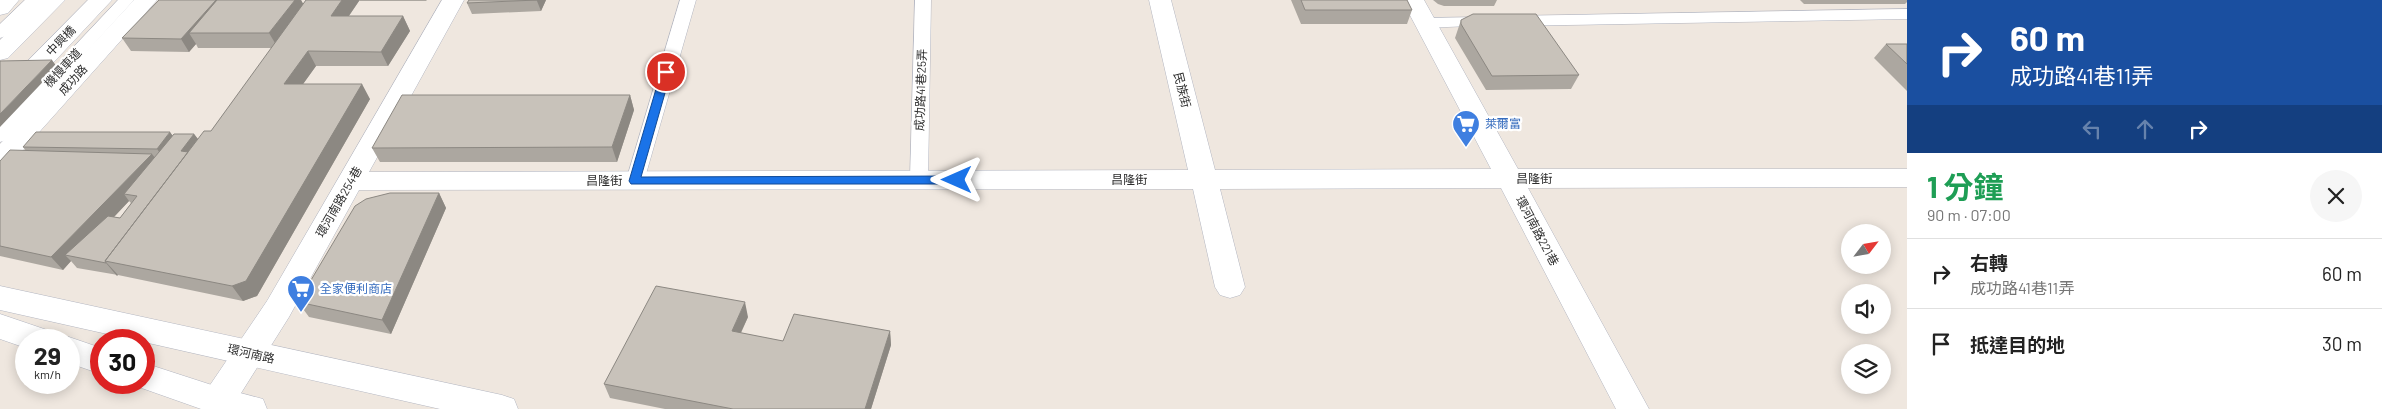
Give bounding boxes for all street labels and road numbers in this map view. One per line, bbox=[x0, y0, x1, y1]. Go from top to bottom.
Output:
street label: 中興橋 bbox=[43, 22, 78, 58]
street label: 機慢車道 bbox=[41, 45, 84, 90]
street label: 成功路41巷25弄 bbox=[912, 49, 928, 131]
street label: 成功路 bbox=[55, 61, 90, 97]
street label: 民族街 bbox=[1172, 71, 1194, 109]
street label: 環河南路254巷 bbox=[312, 164, 364, 239]
street label: 昌隆街 bbox=[1516, 171, 1552, 185]
street label: 昌隆街 bbox=[1111, 172, 1147, 186]
street label: 昌隆街 bbox=[586, 173, 622, 187]
street label: 環河南路221巷 bbox=[1514, 193, 1562, 268]
street label: 環河南路 bbox=[226, 341, 276, 365]

